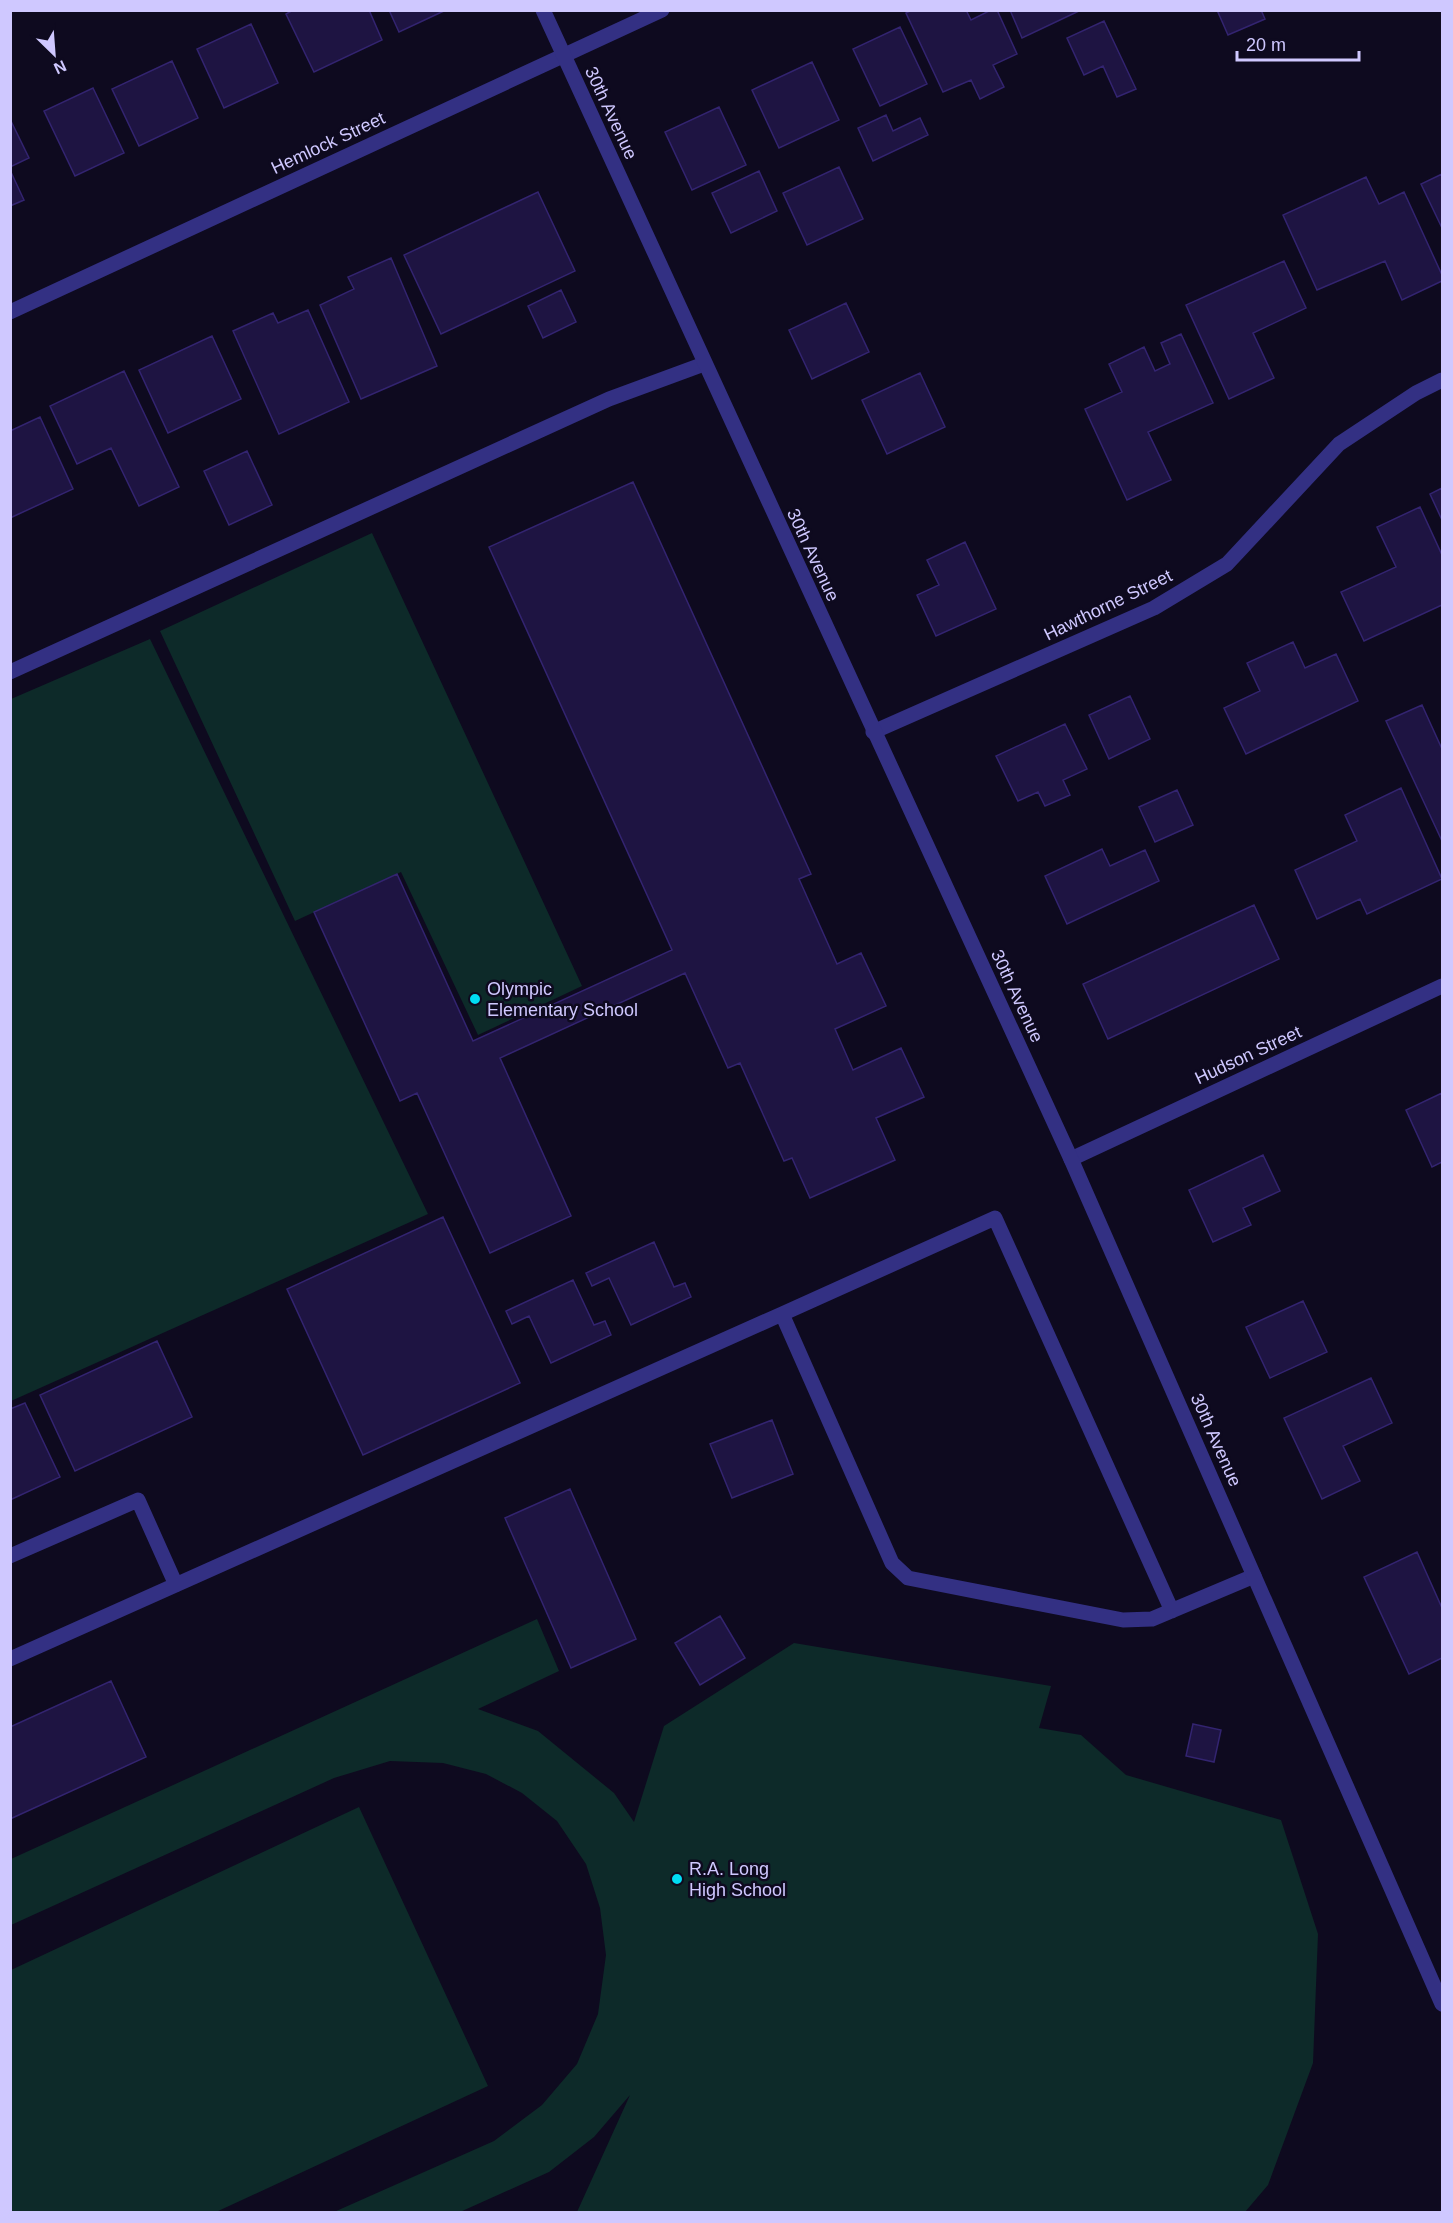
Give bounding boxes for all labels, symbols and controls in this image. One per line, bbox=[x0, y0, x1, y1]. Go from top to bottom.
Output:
north arrow bbox=[24, 24, 84, 84]
scale bar bbox=[1237, 24, 1358, 62]
text: 20 m bbox=[1246, 35, 1286, 55]
text: N bbox=[51, 57, 69, 77]
street label: 30th Avenue bbox=[581, 64, 641, 162]
street label: Hemlock Street bbox=[268, 108, 388, 178]
street label: 30th Avenue bbox=[783, 506, 843, 604]
street label: Hawthorne Street bbox=[1041, 565, 1175, 645]
street label: 30th Avenue bbox=[987, 947, 1047, 1045]
place label: Olympic Elementary School bbox=[487, 979, 638, 1020]
marker: Olympic Elementary School bbox=[468, 992, 482, 1006]
street label: Hudson Street bbox=[1192, 1022, 1304, 1088]
street label: 30th Avenue bbox=[1187, 1390, 1245, 1490]
place label: R.A. Long High School bbox=[689, 1859, 786, 1900]
marker: R.A. Long High School bbox=[670, 1872, 684, 1886]

